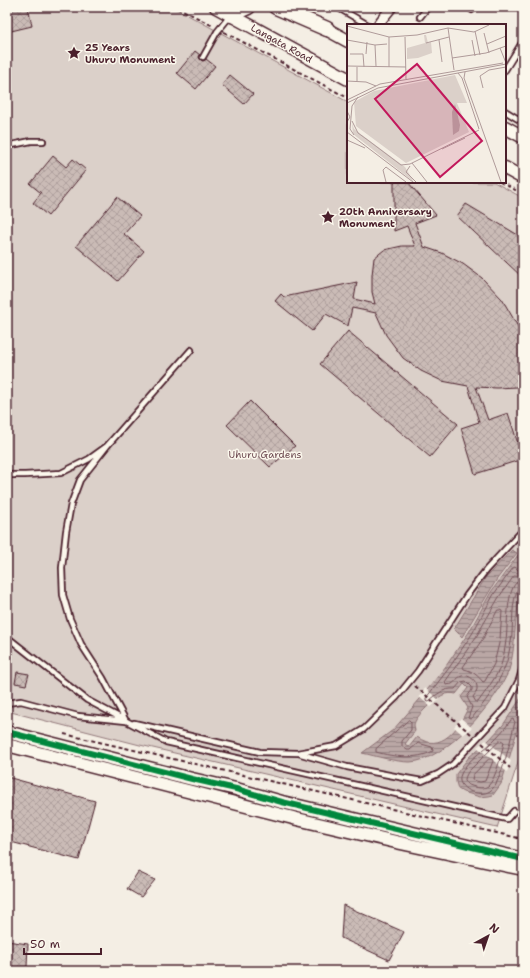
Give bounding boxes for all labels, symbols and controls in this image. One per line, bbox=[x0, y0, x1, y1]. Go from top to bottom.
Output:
street label: Langata Road bbox=[249, 21, 316, 66]
inset map bbox=[347, 24, 506, 183]
place label: 25 Years Uhuru Monument bbox=[85, 41, 176, 66]
place icon: 25 Years Uhuru Monument bbox=[66, 45, 82, 61]
place label: 20th Anniversary Monument bbox=[339, 205, 432, 230]
place icon: 20th Anniversary Monument bbox=[320, 209, 336, 225]
park label: Uhuru Gardens bbox=[229, 448, 301, 461]
north arrow bbox=[468, 916, 508, 956]
text: N bbox=[486, 920, 502, 937]
scale bar bbox=[24, 930, 101, 956]
text: 50 m bbox=[30, 936, 60, 952]

